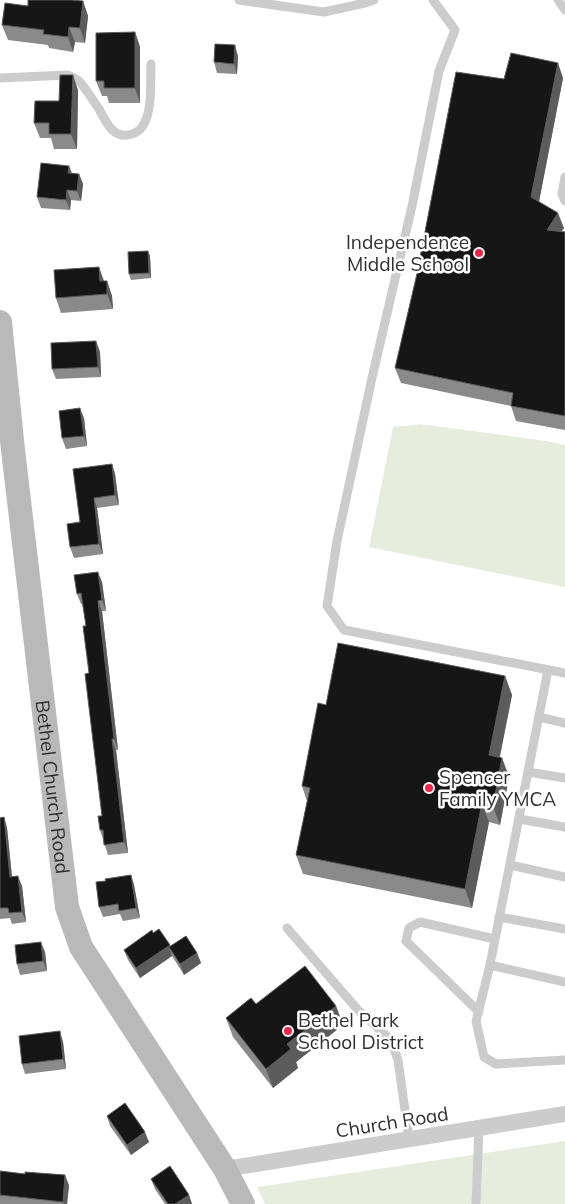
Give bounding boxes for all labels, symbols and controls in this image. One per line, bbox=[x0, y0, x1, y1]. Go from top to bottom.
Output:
place label: Independence Middle School bbox=[346, 230, 469, 276]
marker: Independence Middle School bbox=[473, 247, 485, 259]
street label: Bethel Church Road bbox=[31, 699, 75, 875]
place label: Spencer Family YMCA bbox=[439, 765, 556, 811]
marker: Spencer Family YMCA bbox=[423, 782, 435, 794]
place label: Bethel Park School District bbox=[298, 1008, 424, 1054]
marker: Bethel Park School District bbox=[282, 1025, 294, 1037]
street label: Church Road bbox=[334, 1101, 450, 1143]

